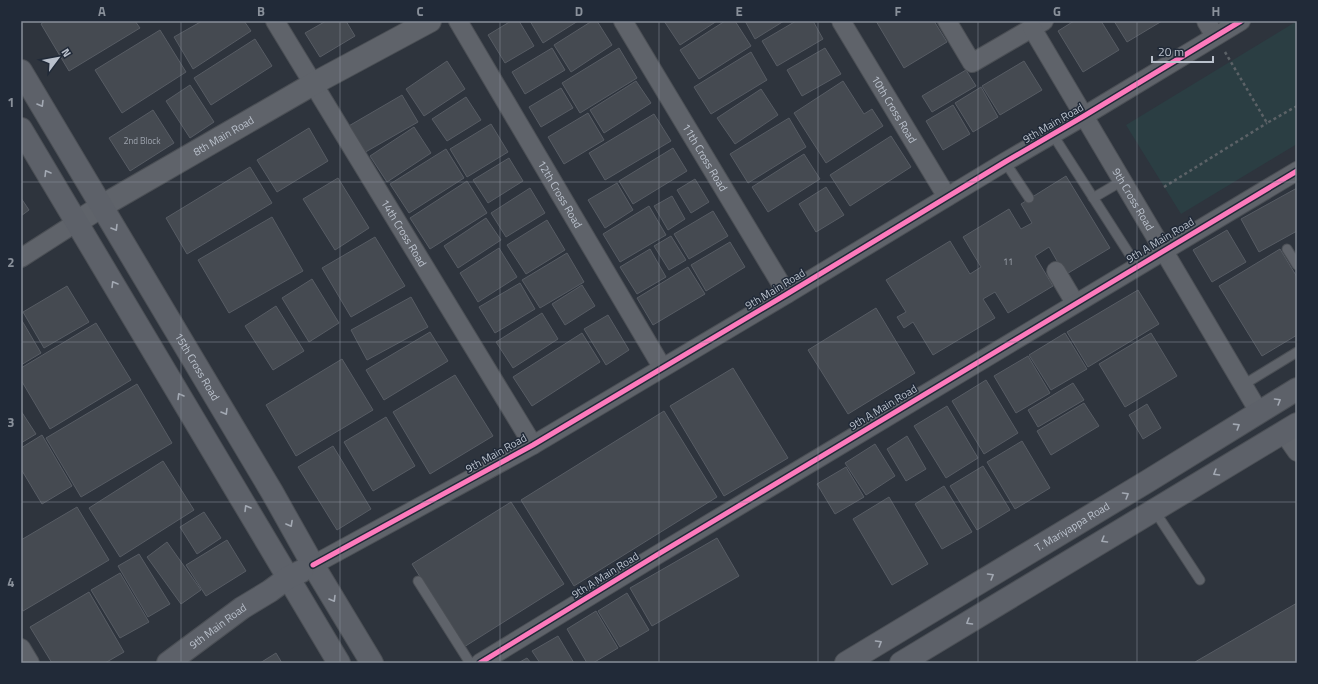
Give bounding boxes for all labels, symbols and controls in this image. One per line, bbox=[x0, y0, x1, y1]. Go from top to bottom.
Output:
text: A bbox=[98, 1, 106, 21]
text: B bbox=[257, 1, 265, 21]
text: C bbox=[416, 1, 424, 21]
text: D bbox=[575, 1, 583, 21]
text: E bbox=[735, 1, 743, 21]
text: F bbox=[895, 1, 902, 21]
text: G bbox=[1053, 1, 1061, 21]
text: H bbox=[1212, 1, 1220, 21]
north arrow bbox=[38, 38, 78, 78]
scale bar bbox=[1152, 38, 1213, 64]
text: 20 m bbox=[1158, 42, 1184, 61]
text: N bbox=[58, 45, 75, 60]
street label: 10th Cross Road bbox=[868, 72, 921, 146]
text: 1 bbox=[7, 92, 15, 112]
street label: 9th Main Road bbox=[1020, 99, 1086, 147]
one-way arrow bbox=[37, 100, 44, 107]
street label: 8th Main Road bbox=[190, 112, 257, 160]
street label: 11th Cross Road bbox=[678, 120, 732, 194]
house number: 2nd Block bbox=[123, 134, 161, 147]
street label: 12th Cross Road bbox=[534, 157, 587, 231]
street label: 9th Cross Road bbox=[1108, 165, 1158, 234]
one-way arrow bbox=[45, 170, 52, 177]
street label: 14th Cross Road bbox=[377, 196, 431, 270]
street label: 9th A Main Road bbox=[1123, 213, 1197, 267]
one-way arrow bbox=[111, 224, 118, 231]
text: 2 bbox=[7, 252, 15, 272]
house number: 11 bbox=[1003, 255, 1013, 268]
street label: 9th Main Road bbox=[742, 265, 808, 313]
one-way arrow bbox=[111, 281, 118, 288]
street label: 15th Cross Road bbox=[171, 330, 224, 404]
street label: 9th A Main Road bbox=[846, 380, 920, 434]
one-way arrow bbox=[178, 393, 185, 400]
one-way arrow bbox=[1274, 398, 1281, 405]
one-way arrow bbox=[220, 408, 227, 415]
text: 3 bbox=[7, 412, 15, 432]
one-way arrow bbox=[1233, 423, 1240, 431]
street label: 9th Main Road bbox=[463, 430, 530, 476]
one-way arrow bbox=[1213, 468, 1220, 475]
one-way arrow bbox=[1122, 492, 1129, 499]
street label: T. Mariyappa Road bbox=[1032, 498, 1113, 556]
one-way arrow bbox=[244, 505, 252, 512]
one-way arrow bbox=[285, 520, 293, 527]
one-way arrow bbox=[1101, 535, 1108, 543]
street label: 9th A Main Road bbox=[568, 548, 642, 602]
text: 4 bbox=[7, 572, 15, 592]
one-way arrow bbox=[987, 573, 994, 581]
one-way arrow bbox=[328, 594, 335, 601]
street label: 9th Main Road bbox=[186, 599, 249, 653]
one-way arrow bbox=[966, 617, 973, 624]
one-way arrow bbox=[875, 640, 882, 648]

